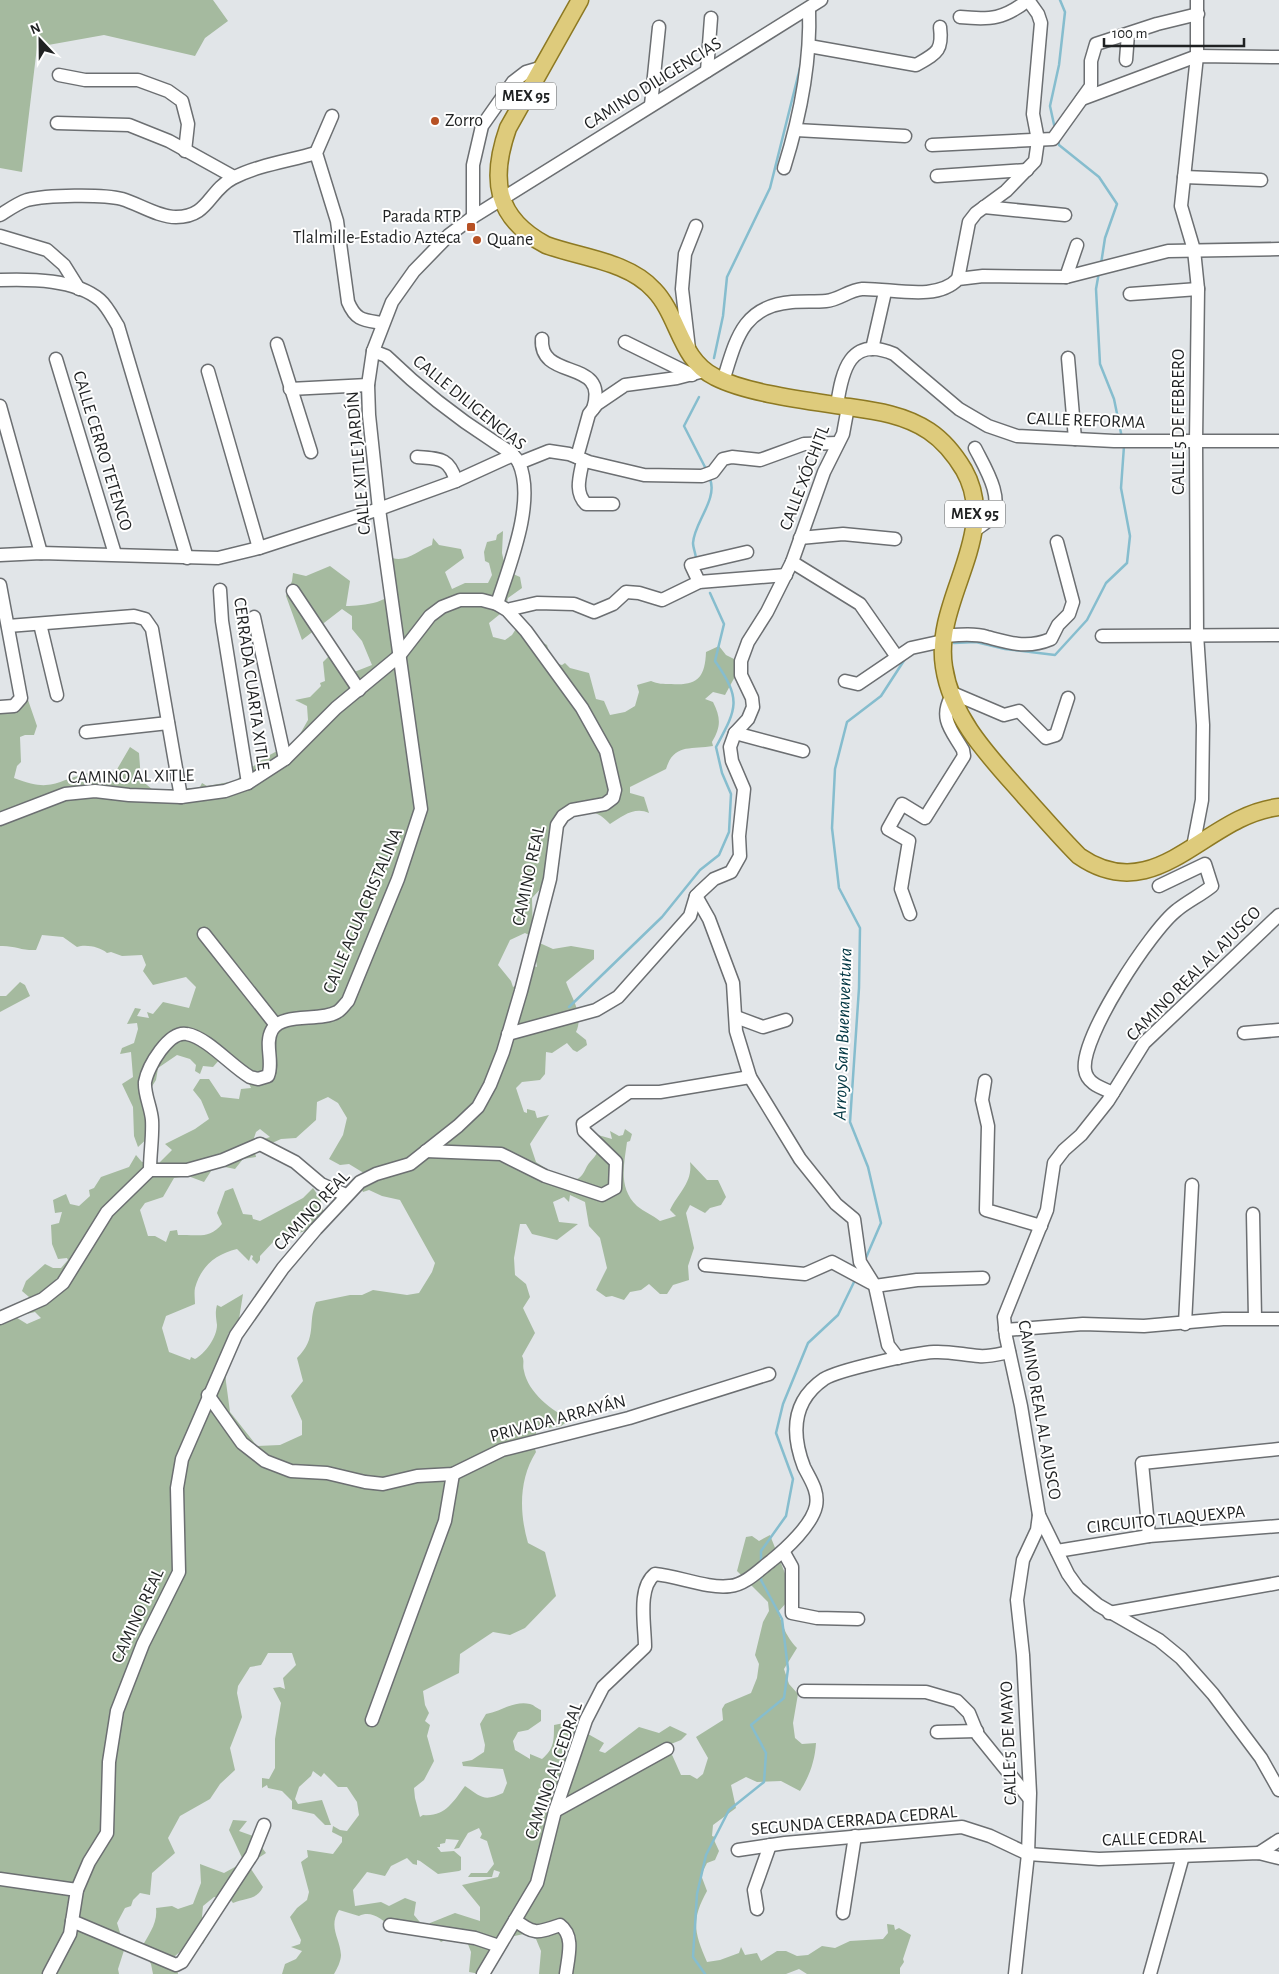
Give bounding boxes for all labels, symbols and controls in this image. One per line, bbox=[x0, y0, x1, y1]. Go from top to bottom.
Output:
north arrow bbox=[15, 15, 65, 65]
scale bar bbox=[1104, 15, 1244, 47]
text: N bbox=[28, 21, 43, 37]
text: 100 m bbox=[1112, 26, 1147, 41]
street label: CAMINO DILIGENCIAS bbox=[581, 34, 725, 134]
road number: MEX 95 bbox=[496, 82, 556, 110]
place label: Zorro bbox=[445, 112, 483, 130]
marker: Zorro bbox=[429, 115, 441, 127]
place label: Parada RTP Tlalmille-Estadio Azteca bbox=[293, 208, 461, 247]
marker: Parada RTP Tlalmille-Estadio Azteca bbox=[465, 221, 477, 233]
place label: Quane bbox=[487, 231, 533, 249]
marker: Quane bbox=[471, 234, 483, 246]
street label: CALLE 5 DE FEBRERO bbox=[1170, 349, 1188, 495]
street label: CALLE DILIGENCIAS bbox=[409, 352, 529, 454]
street label: CALLE CERRO TETENCO bbox=[69, 369, 135, 533]
street label: CALLE XITLE JARDÍN bbox=[341, 390, 374, 536]
street label: CALLE REFORMA bbox=[1026, 410, 1146, 432]
street label: CALLE XÓCHITL bbox=[774, 422, 833, 533]
road number: MEX 95 bbox=[945, 500, 1005, 528]
street label: CERRADA CUARTA XITLE bbox=[230, 596, 272, 772]
street label: CAMINO AL XITLE bbox=[68, 767, 195, 787]
street label: CAMINO REAL bbox=[510, 824, 548, 928]
street label: CALLE AGUA CRISTALINA bbox=[320, 825, 406, 996]
street label: CAMINO REAL AL AJUSCO bbox=[1123, 903, 1265, 1045]
water label: Arroyo San Buenaventura bbox=[830, 947, 856, 1122]
street label: CAMINO REAL bbox=[271, 1167, 354, 1254]
street label: CAMINO REAL AL AJUSCO bbox=[1014, 1319, 1064, 1501]
street label: PRIVADA ARRAYÁN bbox=[487, 1389, 628, 1446]
street label: CIRCUITO TLAQUEXPA bbox=[1086, 1503, 1247, 1537]
street label: CAMINO REAL bbox=[108, 1566, 168, 1666]
street label: CALLE 5 DE MAYO bbox=[998, 1681, 1020, 1805]
street label: CAMINO AL CEDRAL bbox=[522, 1700, 586, 1842]
street label: SEGUNDA CERRADA CEDRAL bbox=[750, 1803, 958, 1839]
street label: CALLE CEDRAL bbox=[1102, 1828, 1207, 1850]

